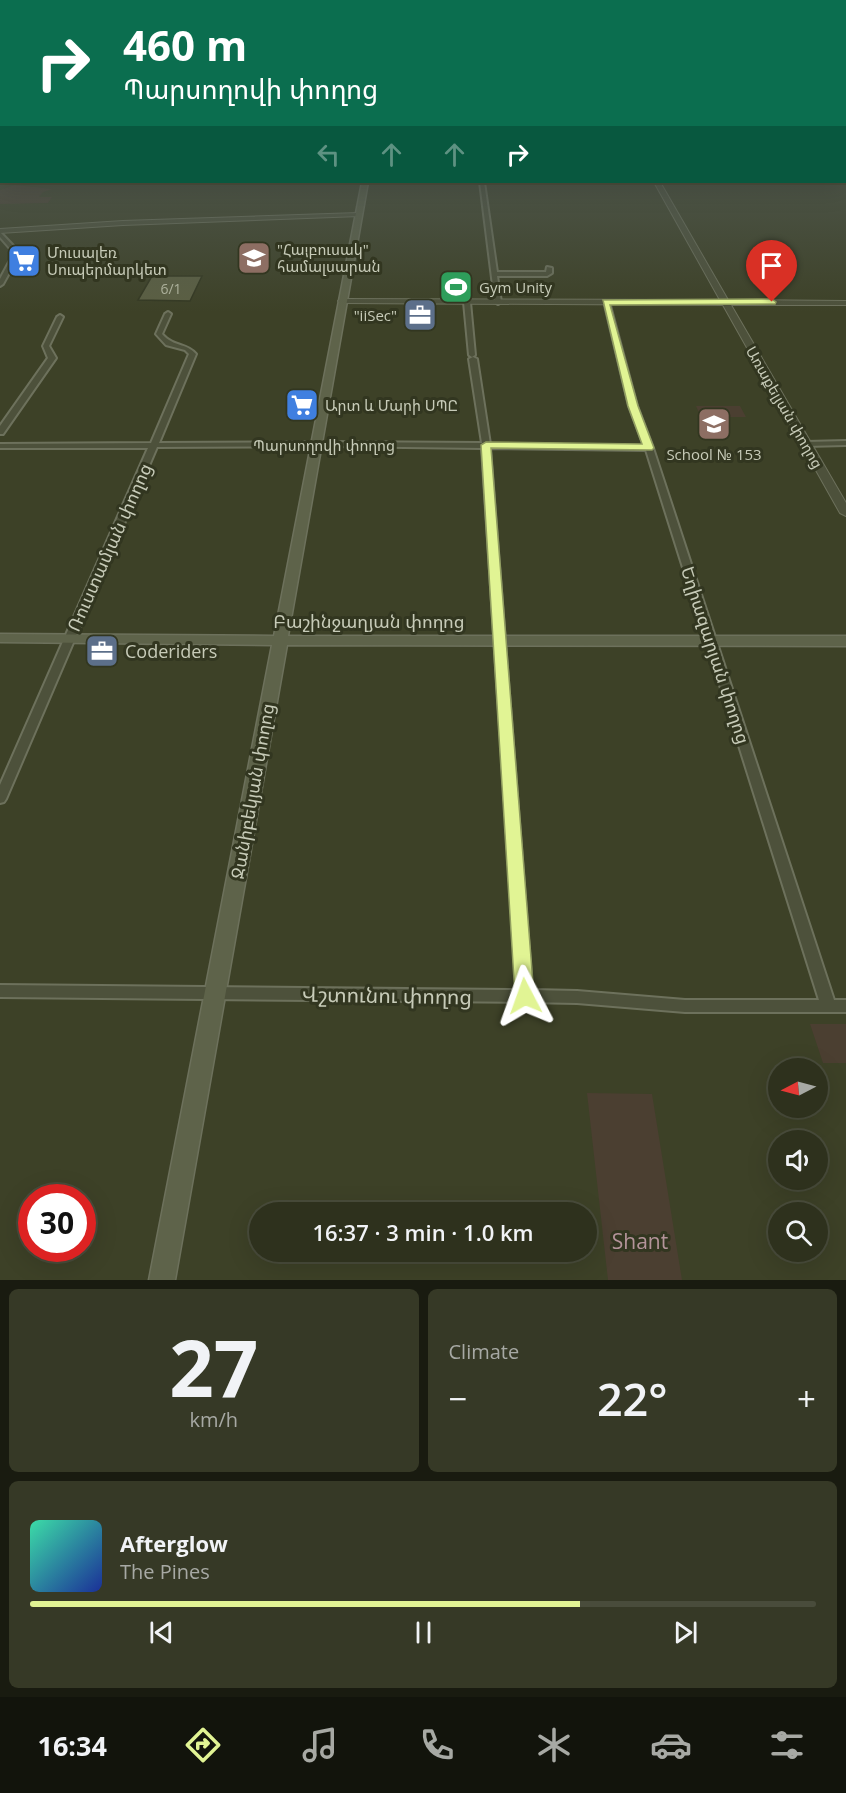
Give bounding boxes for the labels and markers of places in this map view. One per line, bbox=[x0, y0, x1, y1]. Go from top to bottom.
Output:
place label: "Հայբուսակ" համալսարան bbox=[277, 239, 381, 276]
school or university icon: "Հայբուսակ" համալսարան bbox=[236, 240, 272, 276]
pin bbox=[746, 240, 797, 302]
place label: Մուսալեռ Սուպերմարկետ bbox=[47, 242, 167, 279]
supermarket icon: Մուսալեռ Սուպերմարկետ bbox=[6, 243, 42, 279]
sports icon: Gym Unity bbox=[438, 269, 474, 305]
place label: Gym Unity bbox=[479, 277, 552, 297]
office icon: "iiSec" bbox=[402, 297, 438, 333]
place label: "iiSec" bbox=[354, 305, 397, 325]
supermarket icon: Արտ և Մարի ՍՊԸ bbox=[284, 387, 320, 423]
place label: Արտ և Մարի ՍՊԸ bbox=[325, 395, 458, 415]
school or university icon: School № 153 bbox=[696, 406, 732, 442]
place label: School № 153 bbox=[666, 444, 762, 464]
office icon: Coderiders bbox=[84, 633, 120, 669]
place label: Coderiders bbox=[125, 639, 217, 663]

